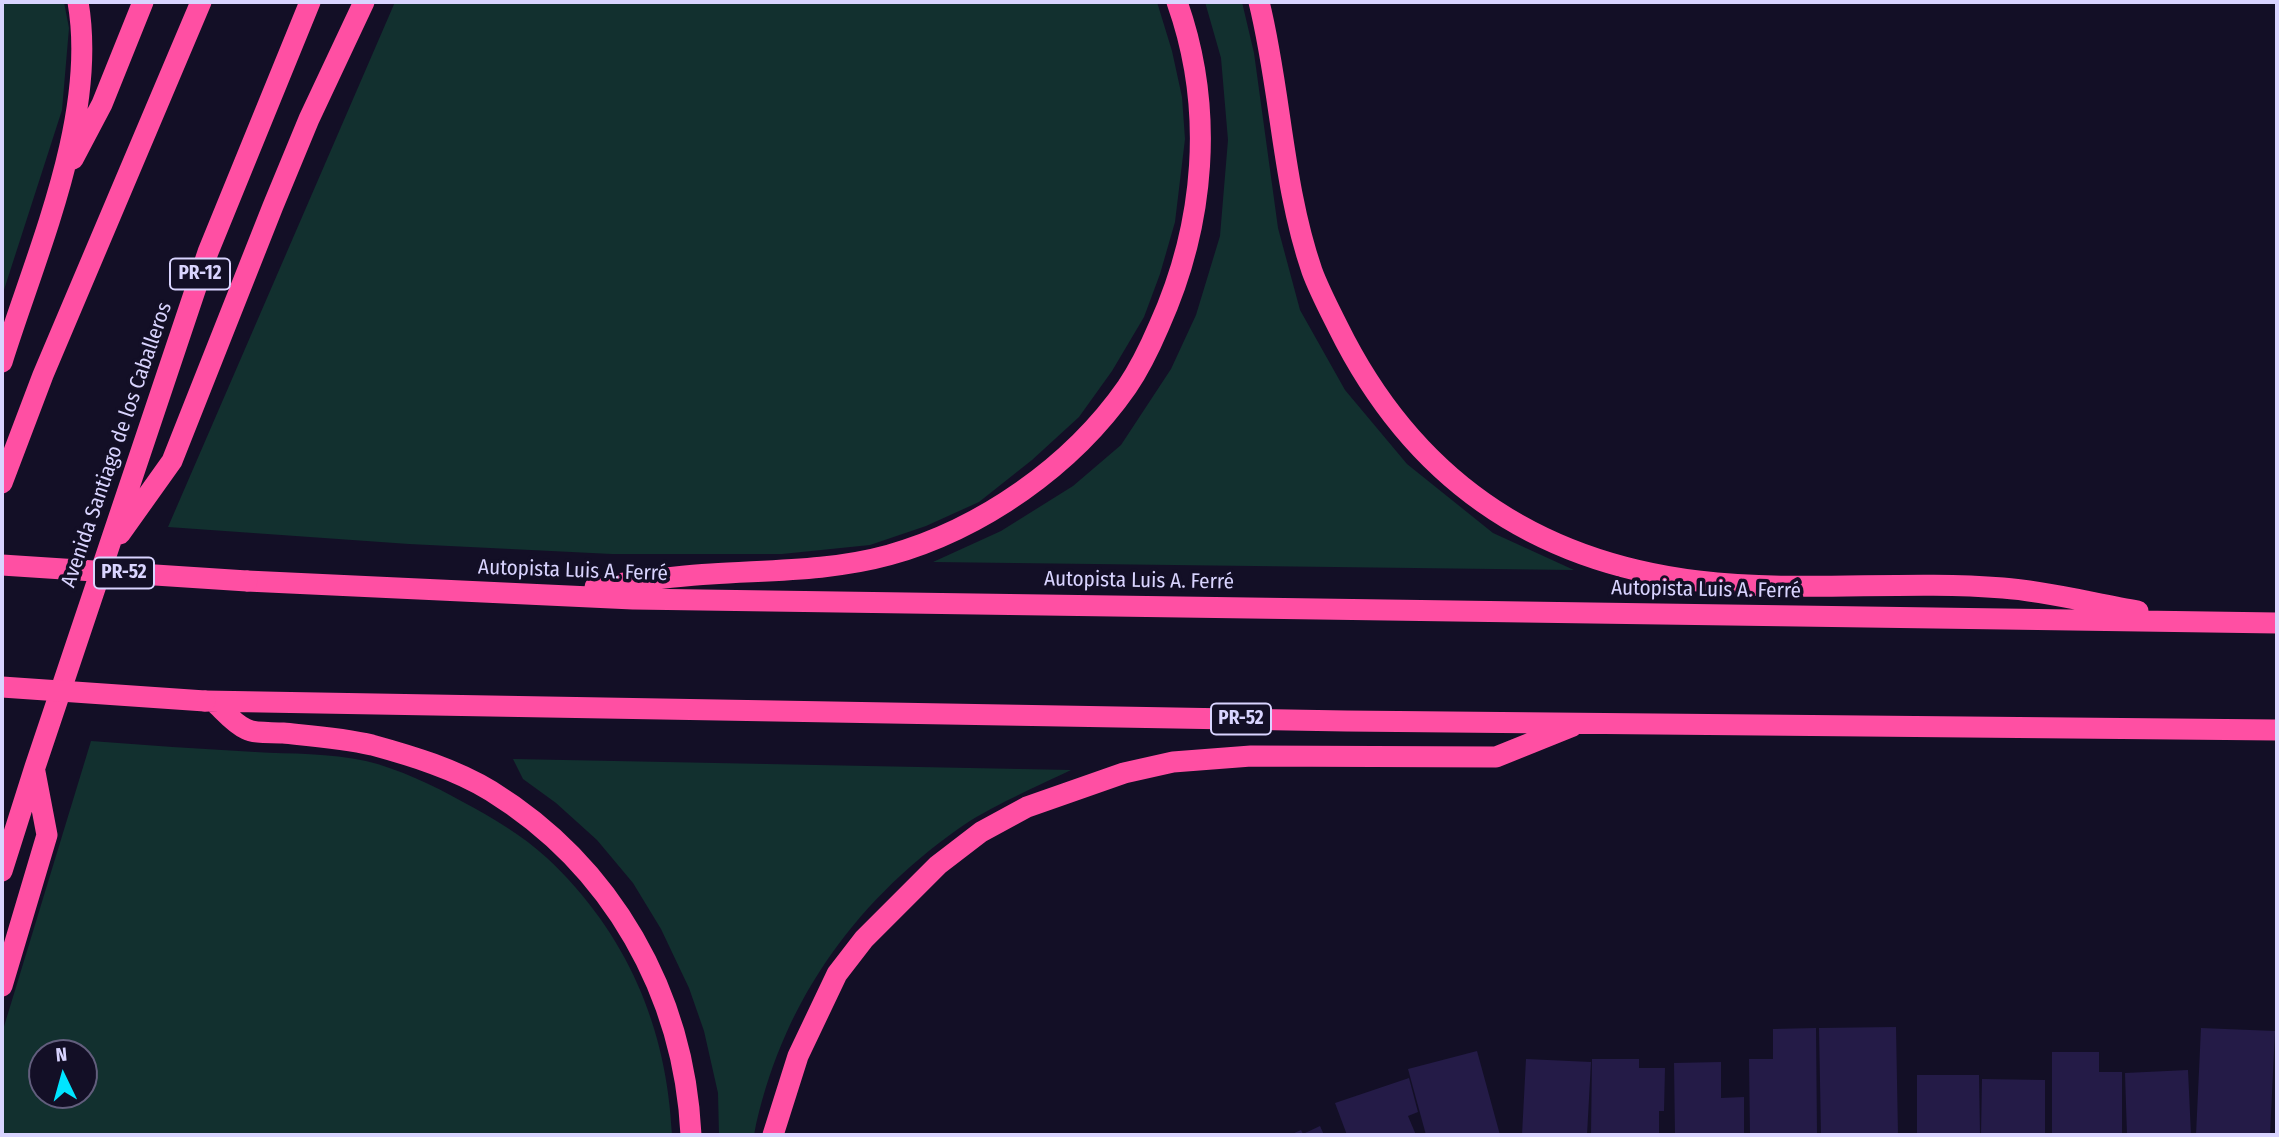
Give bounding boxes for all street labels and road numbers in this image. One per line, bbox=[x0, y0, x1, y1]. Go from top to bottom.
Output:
road number: PR-12 bbox=[170, 258, 230, 290]
street label: Avenida Santiago de los Caballeros bbox=[56, 299, 178, 591]
street label: Autopista Luis A. Ferré bbox=[478, 555, 668, 587]
road number: PR-52 bbox=[94, 558, 154, 588]
street label: Autopista Luis A. Ferré bbox=[1044, 567, 1234, 595]
street label: Autopista Luis A. Ferré bbox=[1611, 576, 1801, 604]
road number: PR-52 bbox=[1211, 704, 1271, 734]

